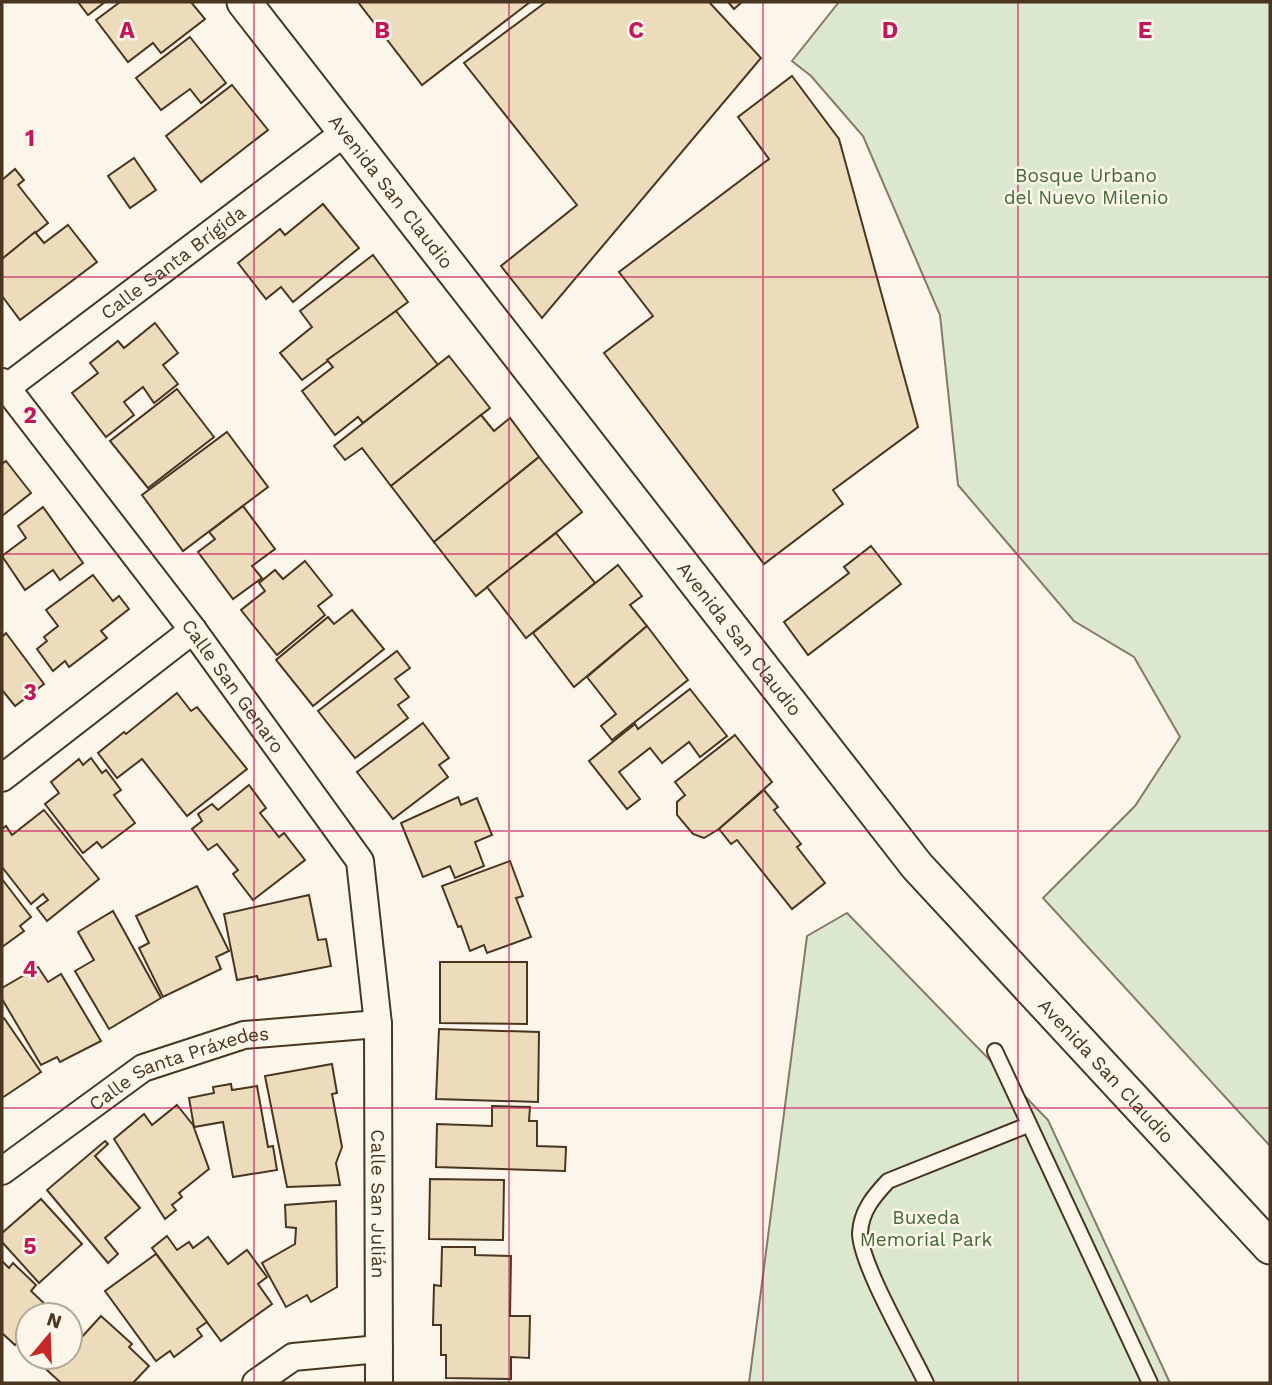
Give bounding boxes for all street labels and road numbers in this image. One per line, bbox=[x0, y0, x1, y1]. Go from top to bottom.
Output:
street label: Avenida San Claudio bbox=[324, 110, 459, 273]
street label: Calle Santa Brígida bbox=[96, 200, 250, 324]
street label: Avenida San Claudio bbox=[673, 557, 807, 720]
street label: Calle San Genaro bbox=[177, 614, 290, 757]
street label: Avenida San Claudio bbox=[1034, 993, 1179, 1148]
street label: Calle Santa Práxedes bbox=[84, 1021, 270, 1115]
street label: Calle San Julián bbox=[367, 1129, 390, 1279]

